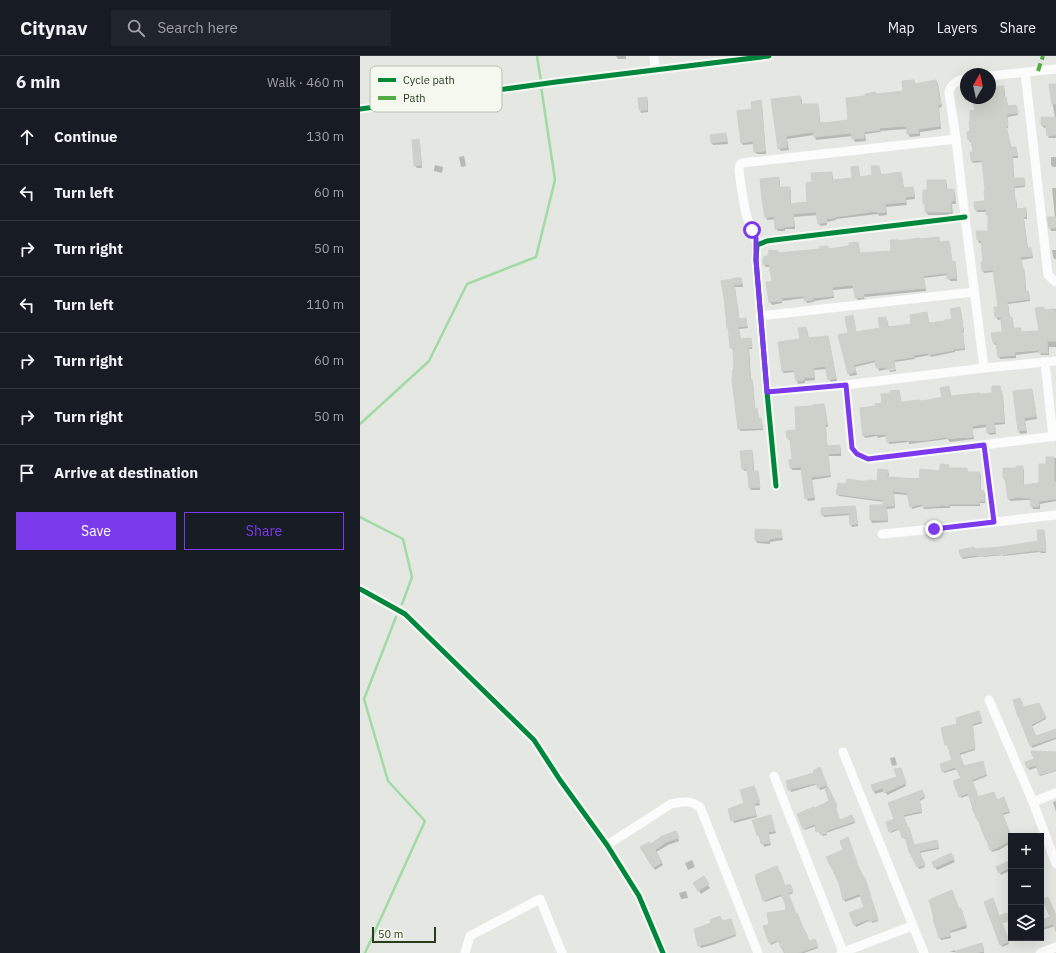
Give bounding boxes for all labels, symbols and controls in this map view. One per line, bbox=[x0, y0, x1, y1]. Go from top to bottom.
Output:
search box bbox=[111, 10, 391, 46]
text: Citynav bbox=[20, 16, 87, 40]
icon: search bbox=[125, 17, 147, 39]
text: Search here bbox=[157, 18, 238, 37]
text: Map bbox=[888, 19, 915, 37]
text: Layers bbox=[937, 19, 978, 37]
text: Share bbox=[1000, 19, 1036, 37]
legend bbox=[370, 66, 502, 112]
north arrow bbox=[960, 68, 996, 104]
text: 6 min bbox=[16, 71, 60, 93]
text: Cycle path bbox=[403, 73, 455, 87]
text: Walk · 460 m bbox=[267, 74, 344, 91]
text: Path bbox=[403, 91, 426, 105]
icon: ahead bbox=[16, 126, 38, 148]
text: Continue bbox=[54, 127, 118, 146]
text: 130 m bbox=[306, 128, 344, 145]
icon: left bbox=[16, 182, 38, 204]
text: Turn left bbox=[54, 183, 114, 202]
text: 60 m bbox=[314, 184, 344, 201]
route start bbox=[743, 221, 761, 239]
icon: right bbox=[16, 238, 38, 260]
text: Turn right bbox=[54, 239, 123, 258]
text: 50 m bbox=[314, 240, 344, 257]
icon: left bbox=[16, 294, 38, 316]
text: Turn left bbox=[54, 295, 114, 314]
text: 110 m bbox=[306, 296, 344, 313]
icon: right bbox=[16, 350, 38, 372]
text: Turn right bbox=[54, 351, 123, 370]
text: 60 m bbox=[314, 352, 344, 369]
icon: right bbox=[16, 406, 38, 428]
text: Turn right bbox=[54, 407, 123, 426]
text: 50 m bbox=[314, 408, 344, 425]
icon: arrive bbox=[16, 462, 38, 484]
text: Arrive at destination bbox=[54, 463, 198, 482]
button: Save bbox=[16, 512, 176, 550]
button: Share bbox=[184, 512, 344, 550]
route end bbox=[925, 520, 943, 538]
map controls bbox=[1008, 833, 1044, 941]
button: + bbox=[1008, 833, 1044, 869]
button: − bbox=[1008, 869, 1044, 905]
button: layers bbox=[1008, 905, 1044, 941]
scale bar bbox=[372, 925, 436, 944]
text: 50 m bbox=[378, 927, 403, 941]

